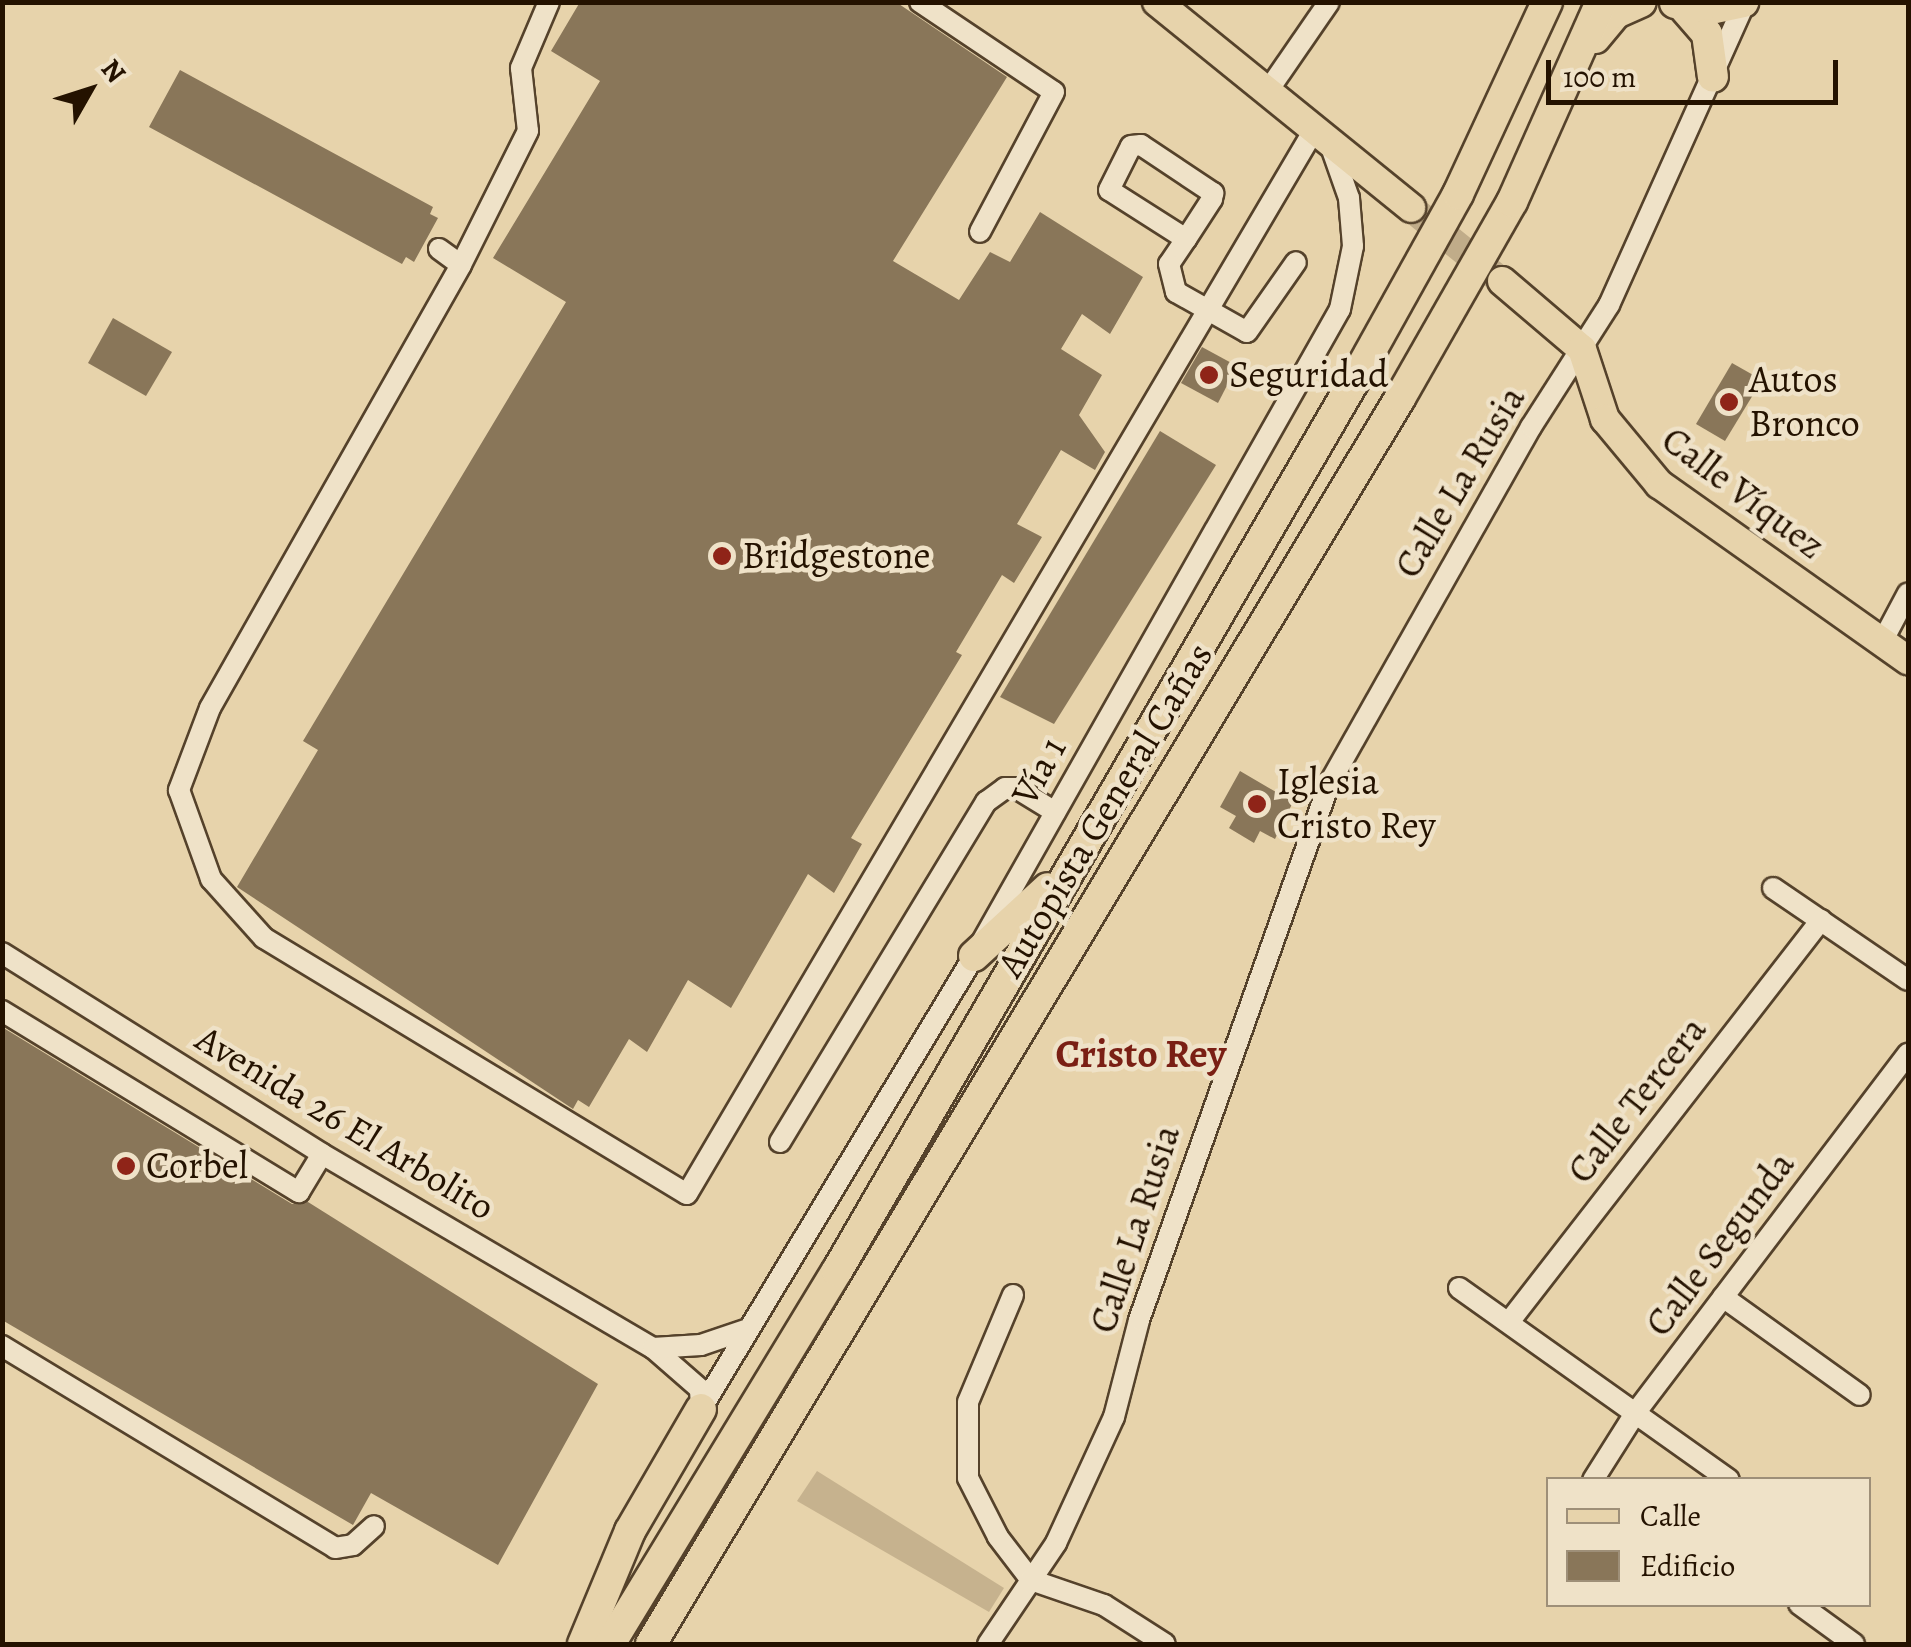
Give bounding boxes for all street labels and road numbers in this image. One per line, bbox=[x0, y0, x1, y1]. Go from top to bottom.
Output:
street label: Calle La Rusia bbox=[1385, 378, 1535, 586]
street label: Calle Víquez bbox=[1653, 417, 1833, 569]
street label: Autopista General Cañas bbox=[987, 635, 1223, 985]
street label: Vía 1 bbox=[1002, 729, 1076, 813]
street label: Calle Tercera bbox=[1558, 1008, 1716, 1192]
street label: Avenida 26 El Arbolito bbox=[188, 1016, 502, 1230]
street label: Calle La Rusia bbox=[1080, 1120, 1190, 1338]
street label: Calle Segunda bbox=[1636, 1143, 1804, 1345]

